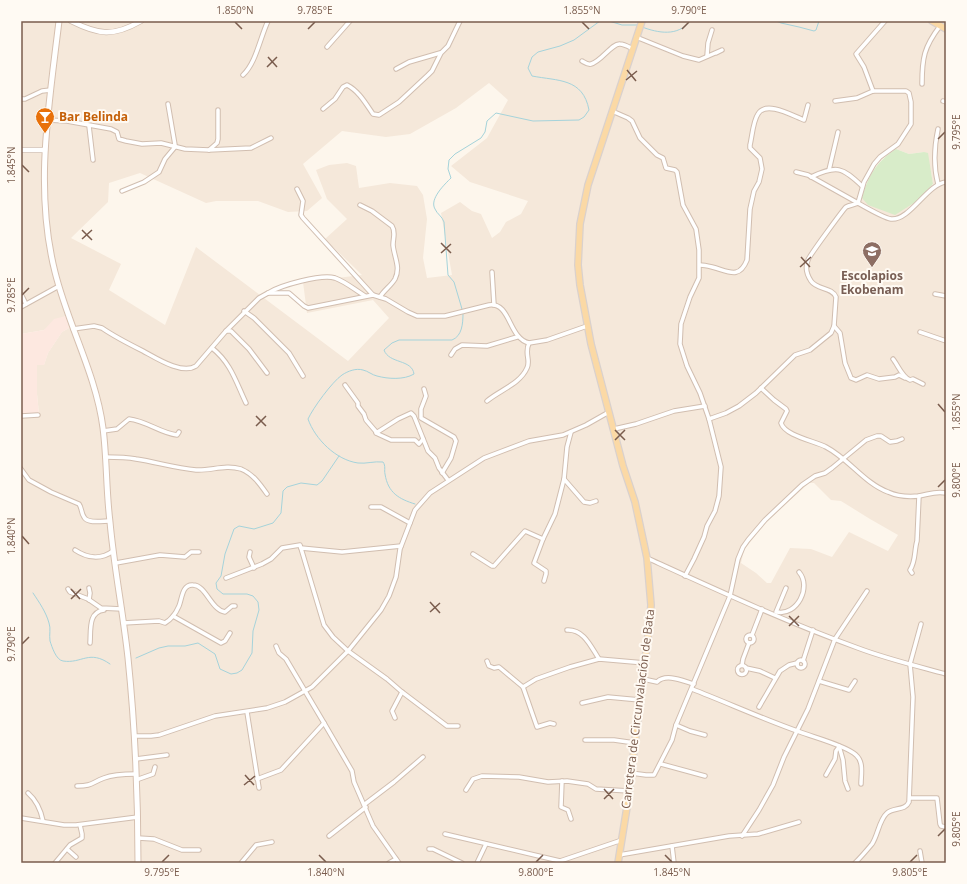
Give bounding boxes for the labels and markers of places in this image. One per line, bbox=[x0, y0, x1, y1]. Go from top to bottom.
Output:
bar icon: Bar Belinda bbox=[34, 106, 56, 134]
place label: Bar Belinda bbox=[59, 108, 128, 125]
school or university icon: Escolapios Ekobenam bbox=[861, 240, 883, 268]
place label: Escolapios Ekobenam bbox=[840, 267, 904, 298]

